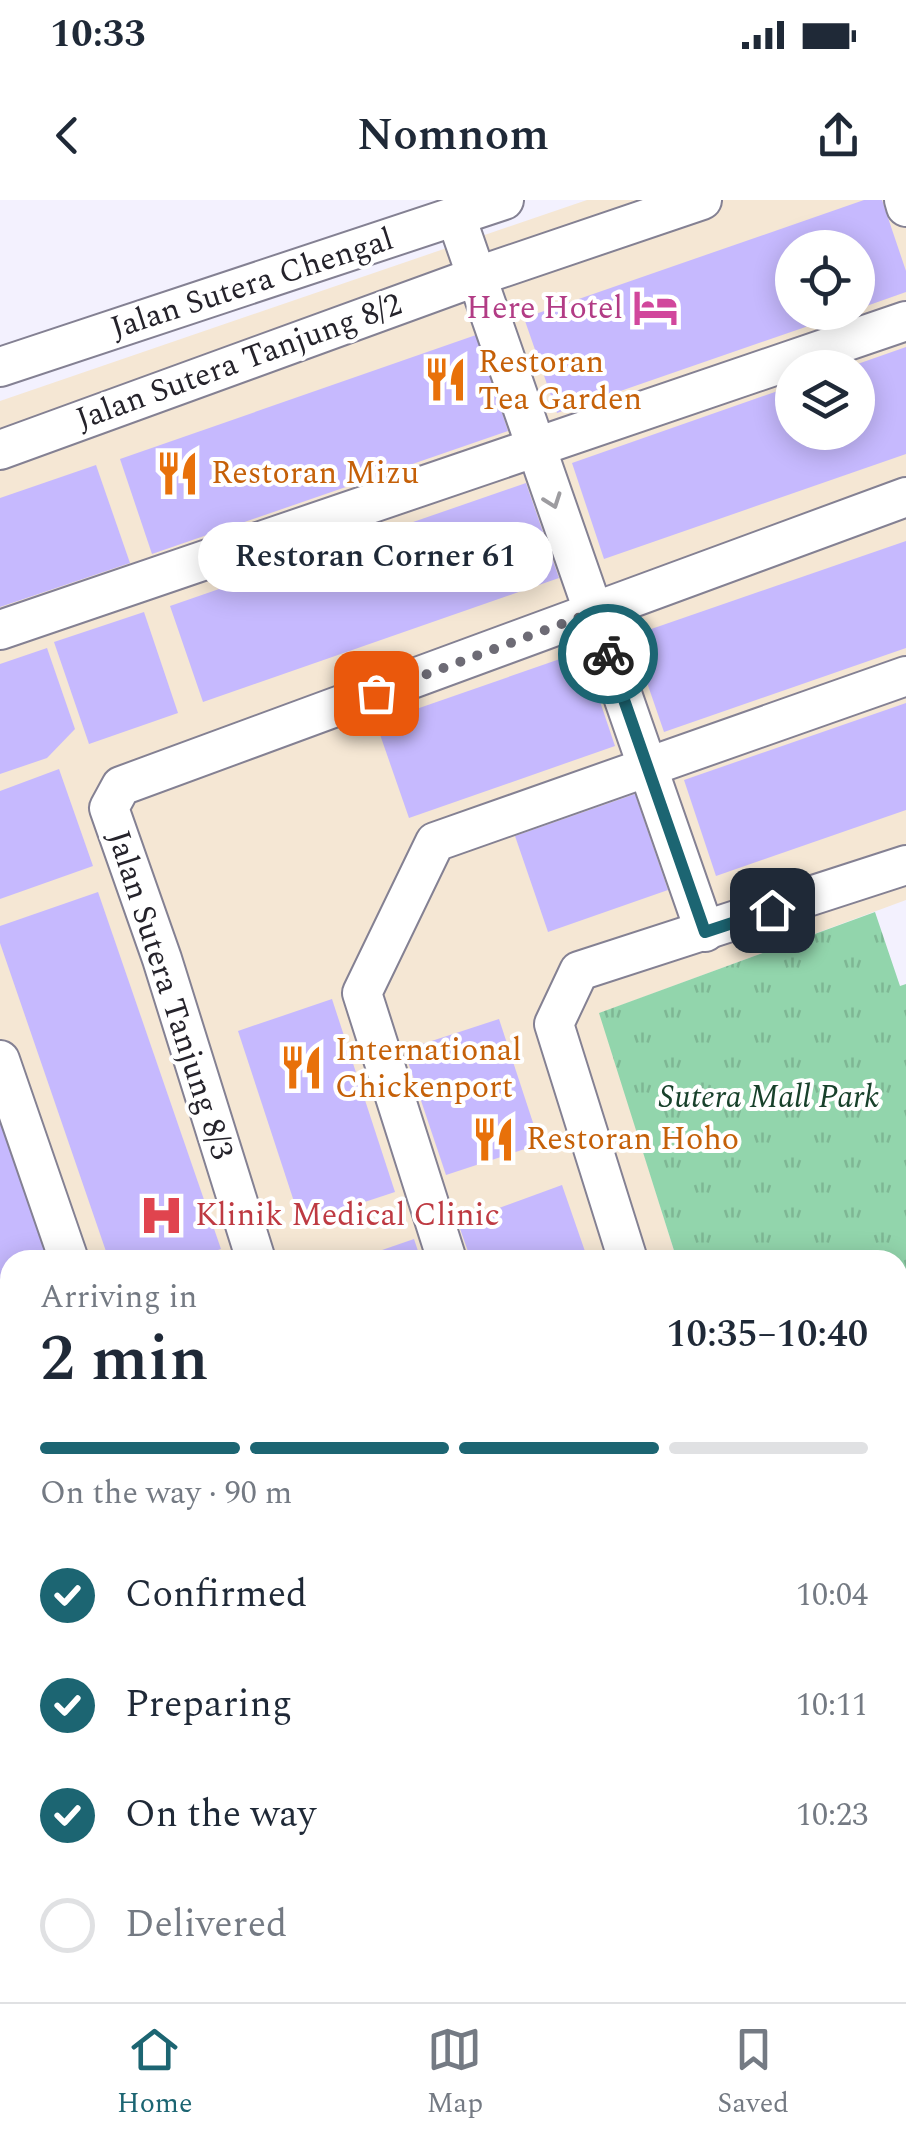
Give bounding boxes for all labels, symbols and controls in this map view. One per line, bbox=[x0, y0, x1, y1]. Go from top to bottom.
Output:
text: 10:33 bbox=[50, 6, 145, 64]
text: Nomnom bbox=[357, 101, 549, 170]
icon: back bbox=[40, 108, 95, 163]
icon: share bbox=[811, 108, 866, 163]
street label: Jalan Sutera Chengal bbox=[104, 215, 400, 353]
map controls bbox=[775, 230, 875, 450]
button: locate bbox=[775, 230, 875, 330]
street label: Jalan Sutera Tanjung 8/2 bbox=[69, 280, 409, 444]
place label: Here Hotel bbox=[466, 284, 623, 333]
hotel icon: Here Hotel bbox=[632, 284, 680, 332]
place label: Restoran Tea Garden bbox=[478, 338, 642, 424]
button: layers bbox=[775, 350, 875, 450]
restaurant icon: Restoran Tea Garden bbox=[421, 356, 469, 404]
restaurant icon: Restoran Mizu bbox=[154, 449, 202, 497]
place label: Restoran Mizu bbox=[211, 449, 419, 498]
one-way arrow bbox=[541, 492, 561, 509]
callout: Restoran Corner 61 bbox=[198, 523, 554, 593]
text: Restoran Corner 61 bbox=[235, 532, 516, 581]
courier bbox=[558, 604, 658, 704]
icon: bike bbox=[581, 627, 636, 682]
pin bbox=[334, 651, 419, 736]
icon: bag bbox=[349, 666, 404, 721]
street label: Jalan Sutera Tanjung 8/3 bbox=[94, 824, 246, 1166]
pin bbox=[730, 868, 815, 953]
icon: home bbox=[745, 883, 800, 938]
place label: International Chickenport bbox=[335, 1026, 522, 1112]
restaurant icon: International Chickenport bbox=[278, 1044, 326, 1092]
park label: Sutera Mall Park bbox=[659, 1073, 879, 1122]
restaurant icon: Restoran Hoho bbox=[469, 1115, 517, 1163]
place label: Restoran Hoho bbox=[526, 1115, 739, 1164]
hospital icon: Klinik Medical Clinic bbox=[138, 1191, 186, 1239]
place label: Klinik Medical Clinic bbox=[195, 1191, 500, 1240]
text: Arriving in bbox=[40, 1273, 197, 1322]
text: 10:35–10:40 bbox=[666, 1306, 868, 1364]
text: 2 min bbox=[40, 1310, 209, 1409]
text: On the way · 90 m bbox=[40, 1469, 292, 1518]
text: Confirmed bbox=[125, 1566, 307, 1624]
icon: check bbox=[40, 1568, 95, 1623]
text: 10:04 bbox=[796, 1571, 868, 1620]
text: Preparing bbox=[125, 1676, 292, 1734]
icon: check bbox=[40, 1678, 95, 1733]
text: 10:11 bbox=[796, 1681, 868, 1730]
text: On the way bbox=[125, 1786, 316, 1844]
icon: check bbox=[40, 1788, 95, 1843]
text: 10:23 bbox=[796, 1791, 868, 1840]
text: Delivered bbox=[125, 1896, 287, 1954]
tab: Home bbox=[117, 2022, 193, 2125]
tab: Map bbox=[427, 2022, 483, 2125]
tab: Saved bbox=[717, 2022, 789, 2125]

